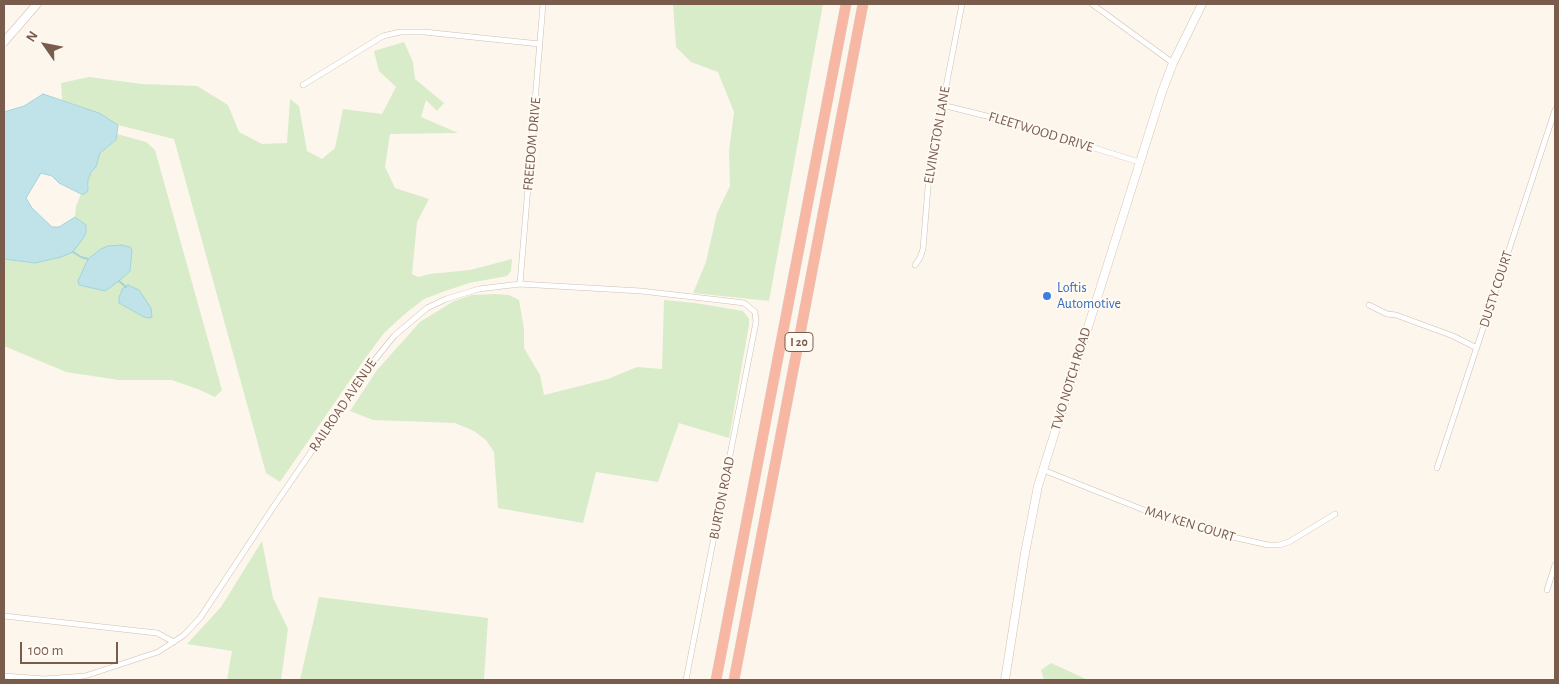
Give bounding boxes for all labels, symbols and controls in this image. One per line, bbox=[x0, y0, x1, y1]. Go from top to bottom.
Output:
north arrow bbox=[20, 20, 70, 70]
text: N bbox=[24, 29, 41, 45]
street label: ELVINGTON LANE bbox=[920, 85, 954, 185]
street label: FREEDOM DRIVE bbox=[520, 97, 544, 191]
street label: FLEETWOOD DRIVE bbox=[987, 108, 1095, 156]
street label: DUSTY COURT bbox=[1476, 248, 1516, 330]
place label: Loftis Automotive bbox=[1057, 280, 1121, 312]
marker: Loftis Automotive bbox=[1041, 290, 1053, 302]
street label: TWO NOTCH ROAD bbox=[1047, 325, 1095, 433]
road number: I 20 bbox=[785, 332, 813, 352]
street label: RAILROAD AVENUE bbox=[306, 355, 380, 455]
street label: BURTON ROAD bbox=[706, 455, 738, 541]
street label: MAY KEN COURT bbox=[1143, 502, 1237, 546]
scale bar bbox=[22, 632, 120, 664]
text: 100 m bbox=[28, 643, 63, 658]

